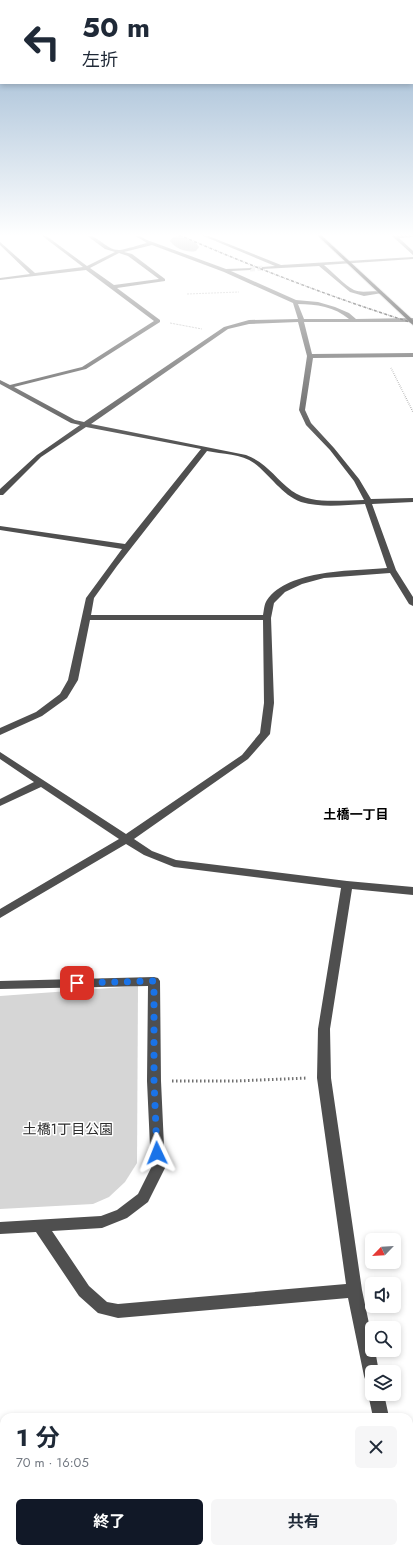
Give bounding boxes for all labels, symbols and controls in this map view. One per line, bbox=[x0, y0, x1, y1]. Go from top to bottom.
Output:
text: 50 m bbox=[82, 7, 150, 48]
icon: left bbox=[16, 16, 68, 68]
text: 左折 bbox=[82, 47, 118, 73]
district label: 土橋一丁目 bbox=[323, 805, 389, 824]
pin bbox=[60, 966, 94, 1000]
icon: arrive bbox=[66, 972, 88, 994]
park label: 土橋1丁目公園 bbox=[23, 1119, 113, 1139]
position arrow bbox=[136, 1132, 178, 1174]
north arrow bbox=[365, 1233, 401, 1269]
map controls bbox=[365, 1233, 401, 1401]
button: sound bbox=[365, 1277, 401, 1313]
button: search bbox=[365, 1321, 401, 1357]
button: layers bbox=[365, 1365, 401, 1401]
text: 1 分 bbox=[16, 1420, 59, 1455]
button: close bbox=[355, 1426, 397, 1468]
text: 70 m · 16:05 bbox=[16, 1453, 89, 1472]
button: 終了 bbox=[16, 1499, 203, 1545]
button: 共有 bbox=[211, 1499, 397, 1545]

